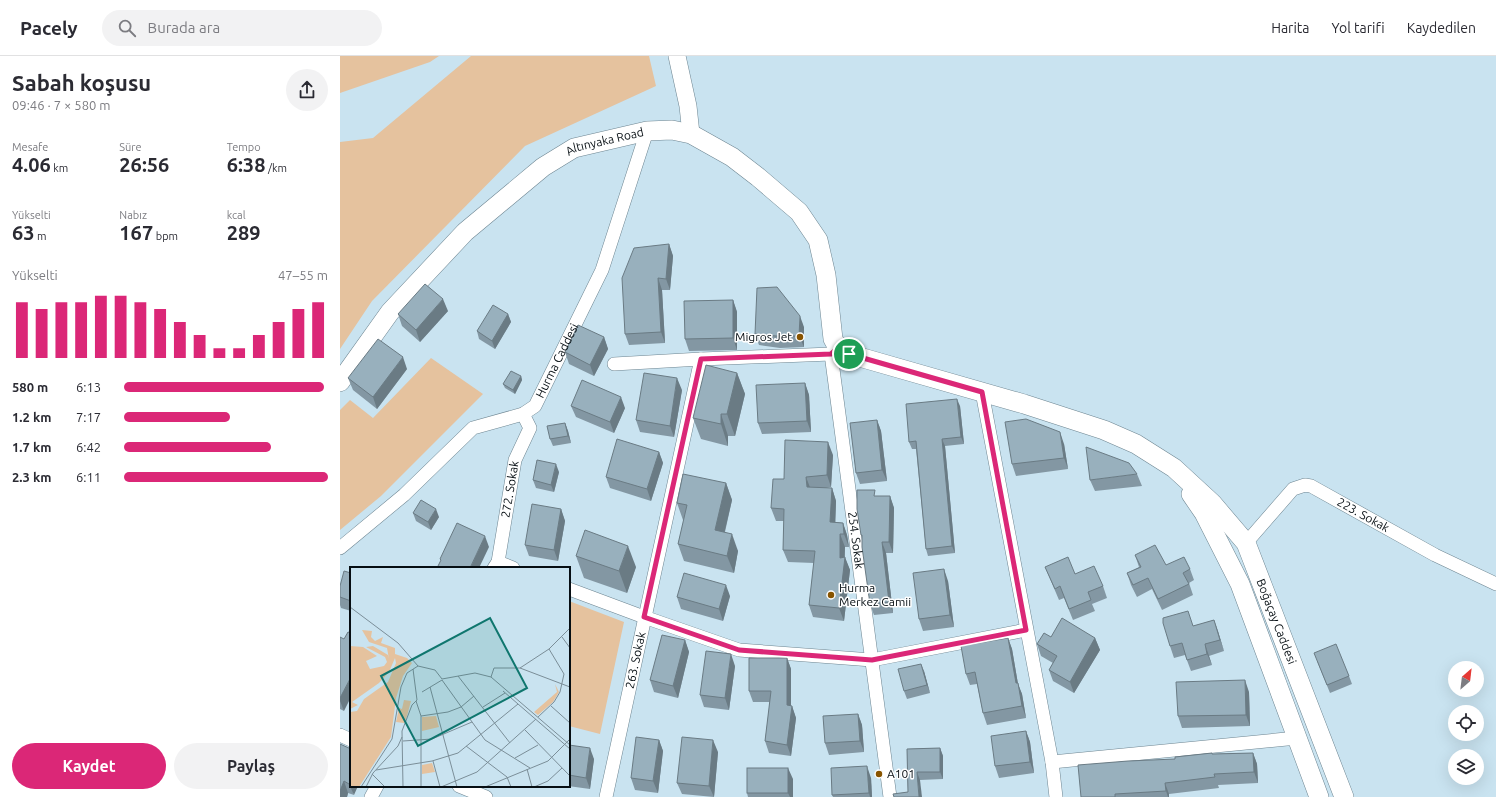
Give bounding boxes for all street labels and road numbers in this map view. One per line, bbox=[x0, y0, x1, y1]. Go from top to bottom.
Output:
street label: Altınyaka Road bbox=[563, 125, 645, 158]
street label: Hurma Caddesi bbox=[533, 321, 581, 400]
street label: 272. Sokak bbox=[498, 460, 521, 519]
street label: 223. Sokak bbox=[1335, 495, 1392, 534]
street label: 254. Sokak bbox=[846, 511, 867, 570]
street label: Boğaçay Caddesi bbox=[1254, 577, 1299, 666]
street label: 263. Sokak bbox=[623, 631, 648, 690]

